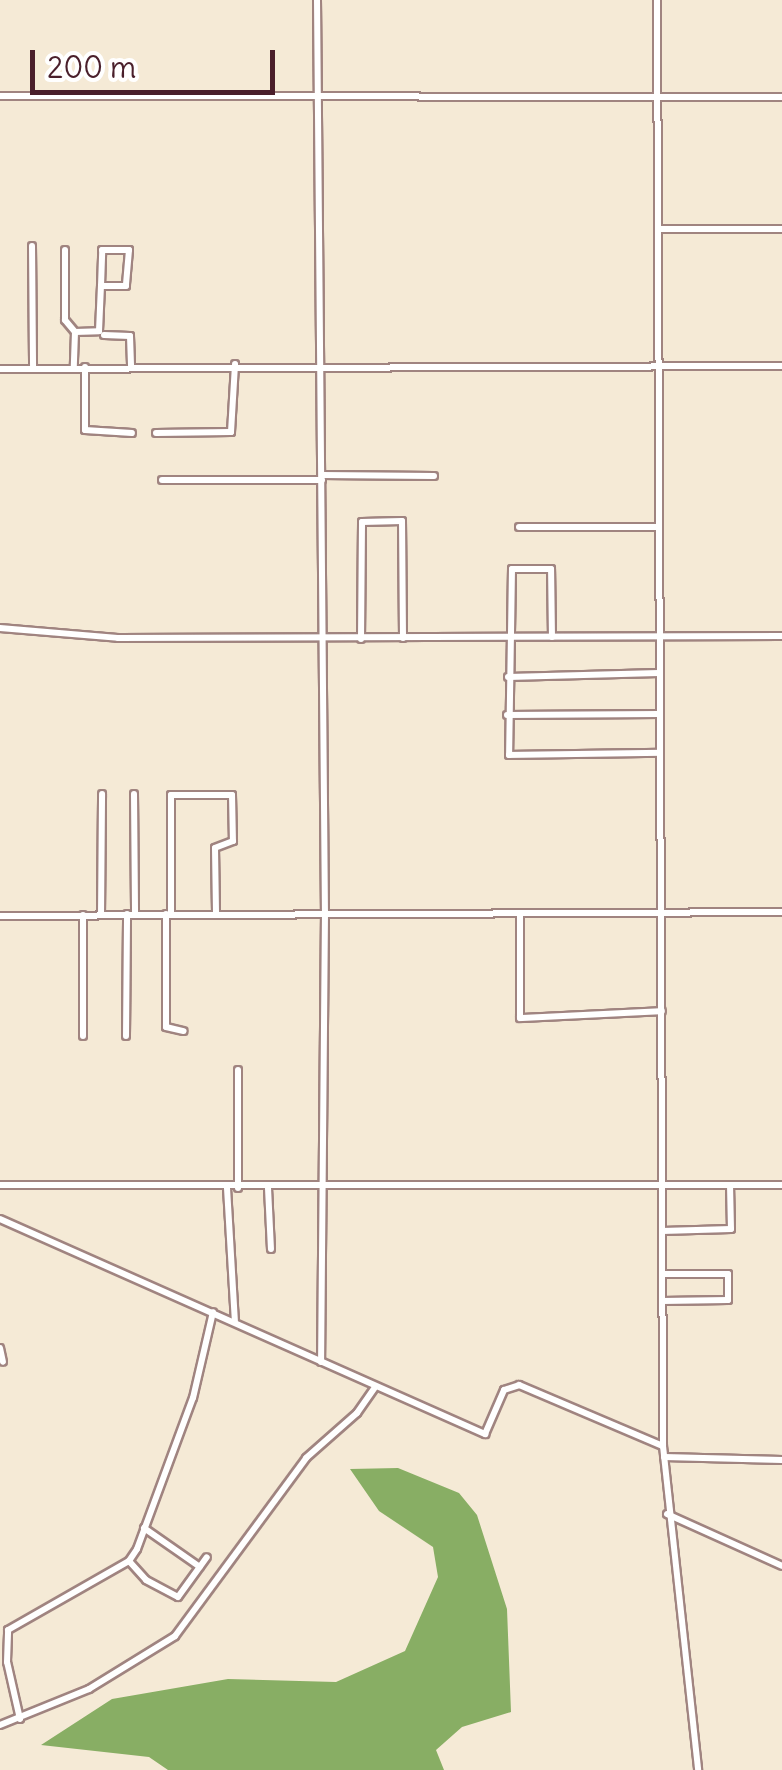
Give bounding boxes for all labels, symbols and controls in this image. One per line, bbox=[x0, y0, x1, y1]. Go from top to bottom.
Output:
scale bar bbox=[35, 30, 280, 92]
text: 200 m bbox=[47, 48, 136, 86]

